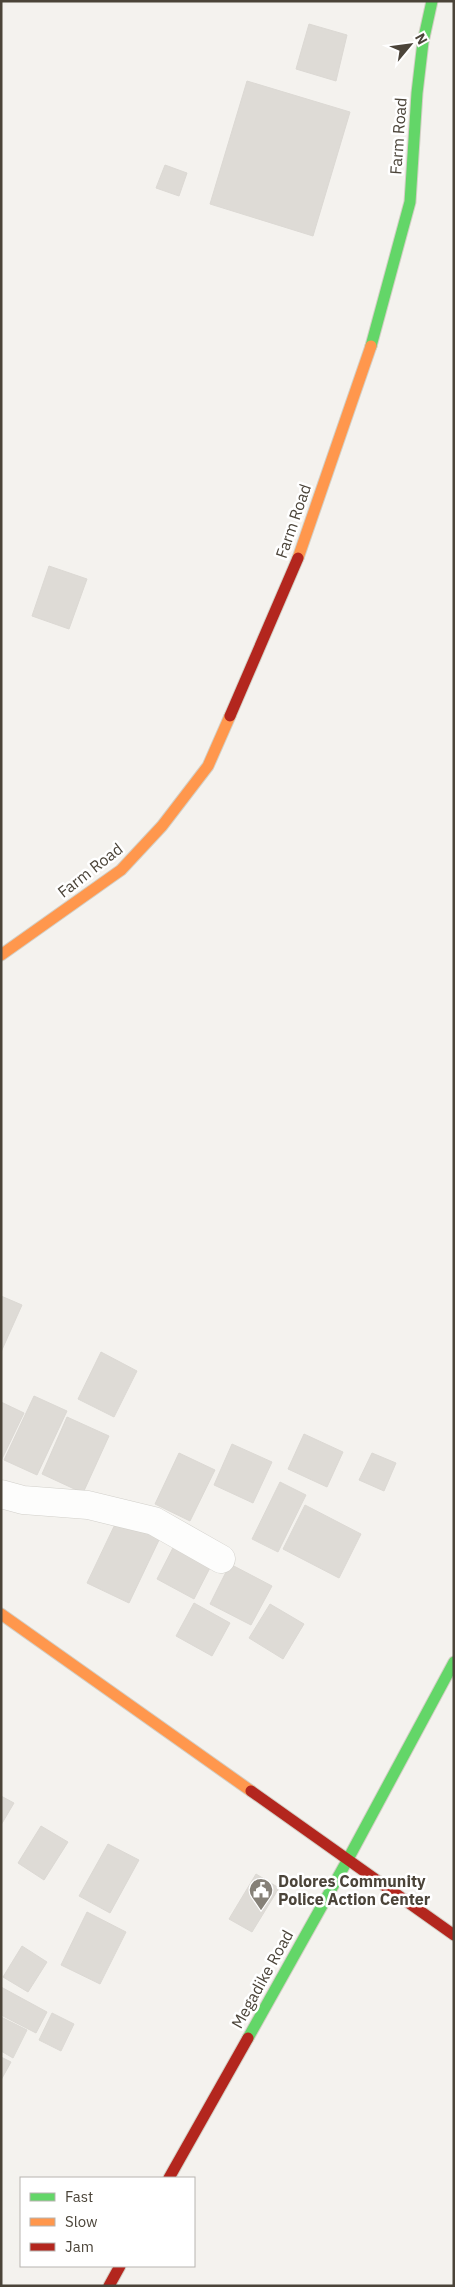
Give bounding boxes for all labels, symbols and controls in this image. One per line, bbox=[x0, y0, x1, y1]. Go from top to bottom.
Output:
north arrow bbox=[385, 20, 435, 70]
text: N bbox=[411, 30, 432, 47]
street label: Farm Road bbox=[385, 97, 411, 175]
street label: Farm Road bbox=[271, 481, 315, 561]
street label: Farm Road bbox=[53, 838, 127, 902]
place label: Dolores Community Police Action Center bbox=[278, 1871, 431, 1909]
public building icon: Dolores Community Police Action Center bbox=[248, 1877, 274, 1911]
street label: Megadike Road bbox=[227, 1926, 297, 2032]
legend bbox=[20, 2177, 195, 2267]
text: Fast bbox=[65, 2187, 93, 2206]
text: Slow bbox=[65, 2212, 98, 2231]
text: Jam bbox=[65, 2237, 94, 2256]

